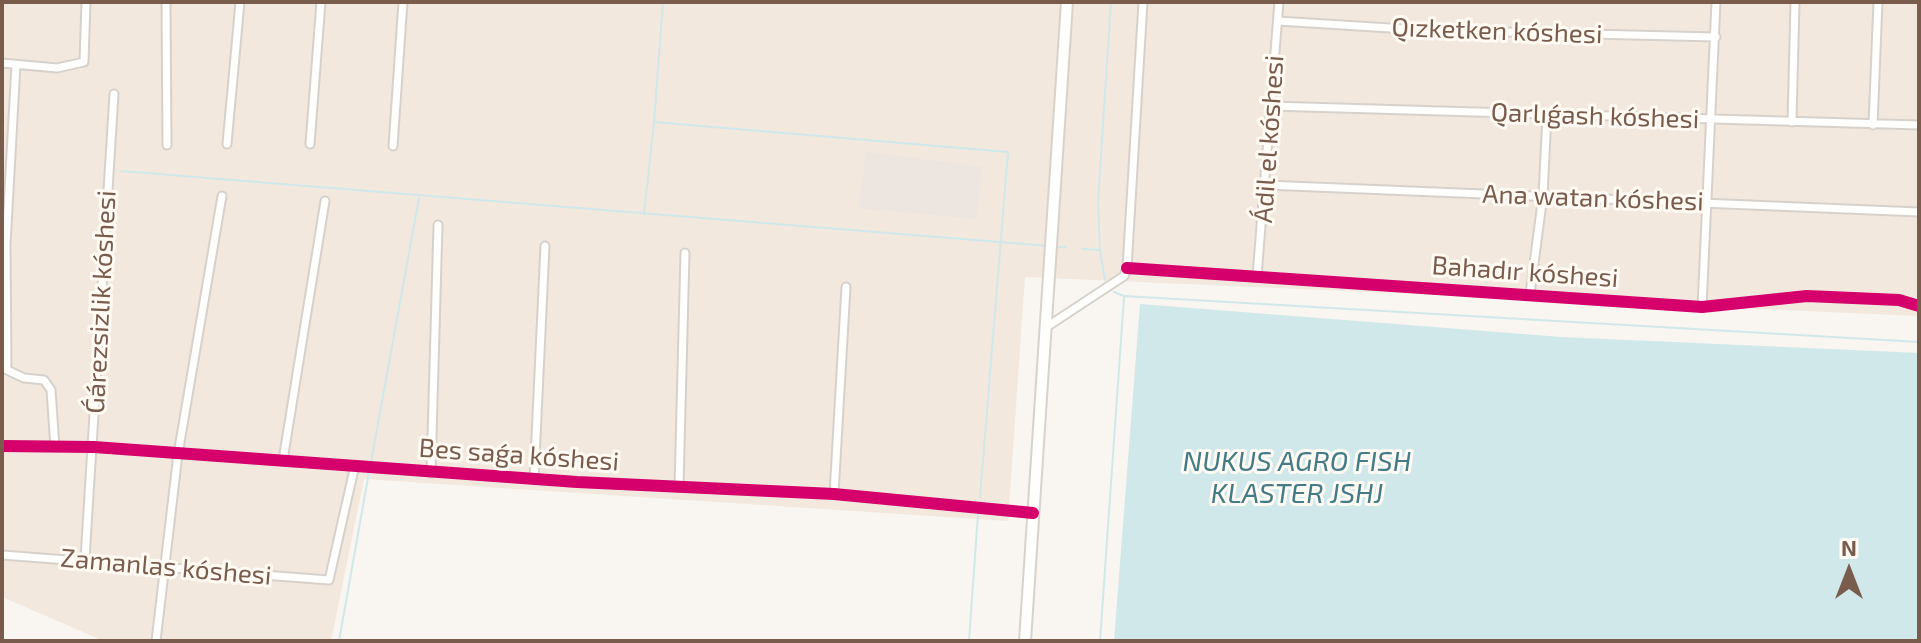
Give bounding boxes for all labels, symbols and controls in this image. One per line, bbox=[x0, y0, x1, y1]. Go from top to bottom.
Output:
street label: Qızketken kóshesi bbox=[1391, 12, 1603, 50]
street label: Ádil el kóshesi bbox=[1248, 54, 1290, 224]
street label: Qarlıǵash kóshesi bbox=[1490, 97, 1700, 135]
street label: Ana watan kóshesi bbox=[1482, 179, 1704, 217]
street label: Ǵárezsizlik kóshesi bbox=[80, 190, 122, 414]
street label: Bahadır kóshesi bbox=[1431, 250, 1619, 294]
street label: Bes saǵa kóshesi bbox=[418, 432, 620, 478]
water label: NUKUS AGRO FISH KLASTER JSHJ bbox=[1183, 445, 1411, 511]
north arrow bbox=[1809, 531, 1889, 611]
text: N bbox=[1841, 534, 1857, 560]
street label: Zamanlas kóshesi bbox=[59, 542, 273, 592]

